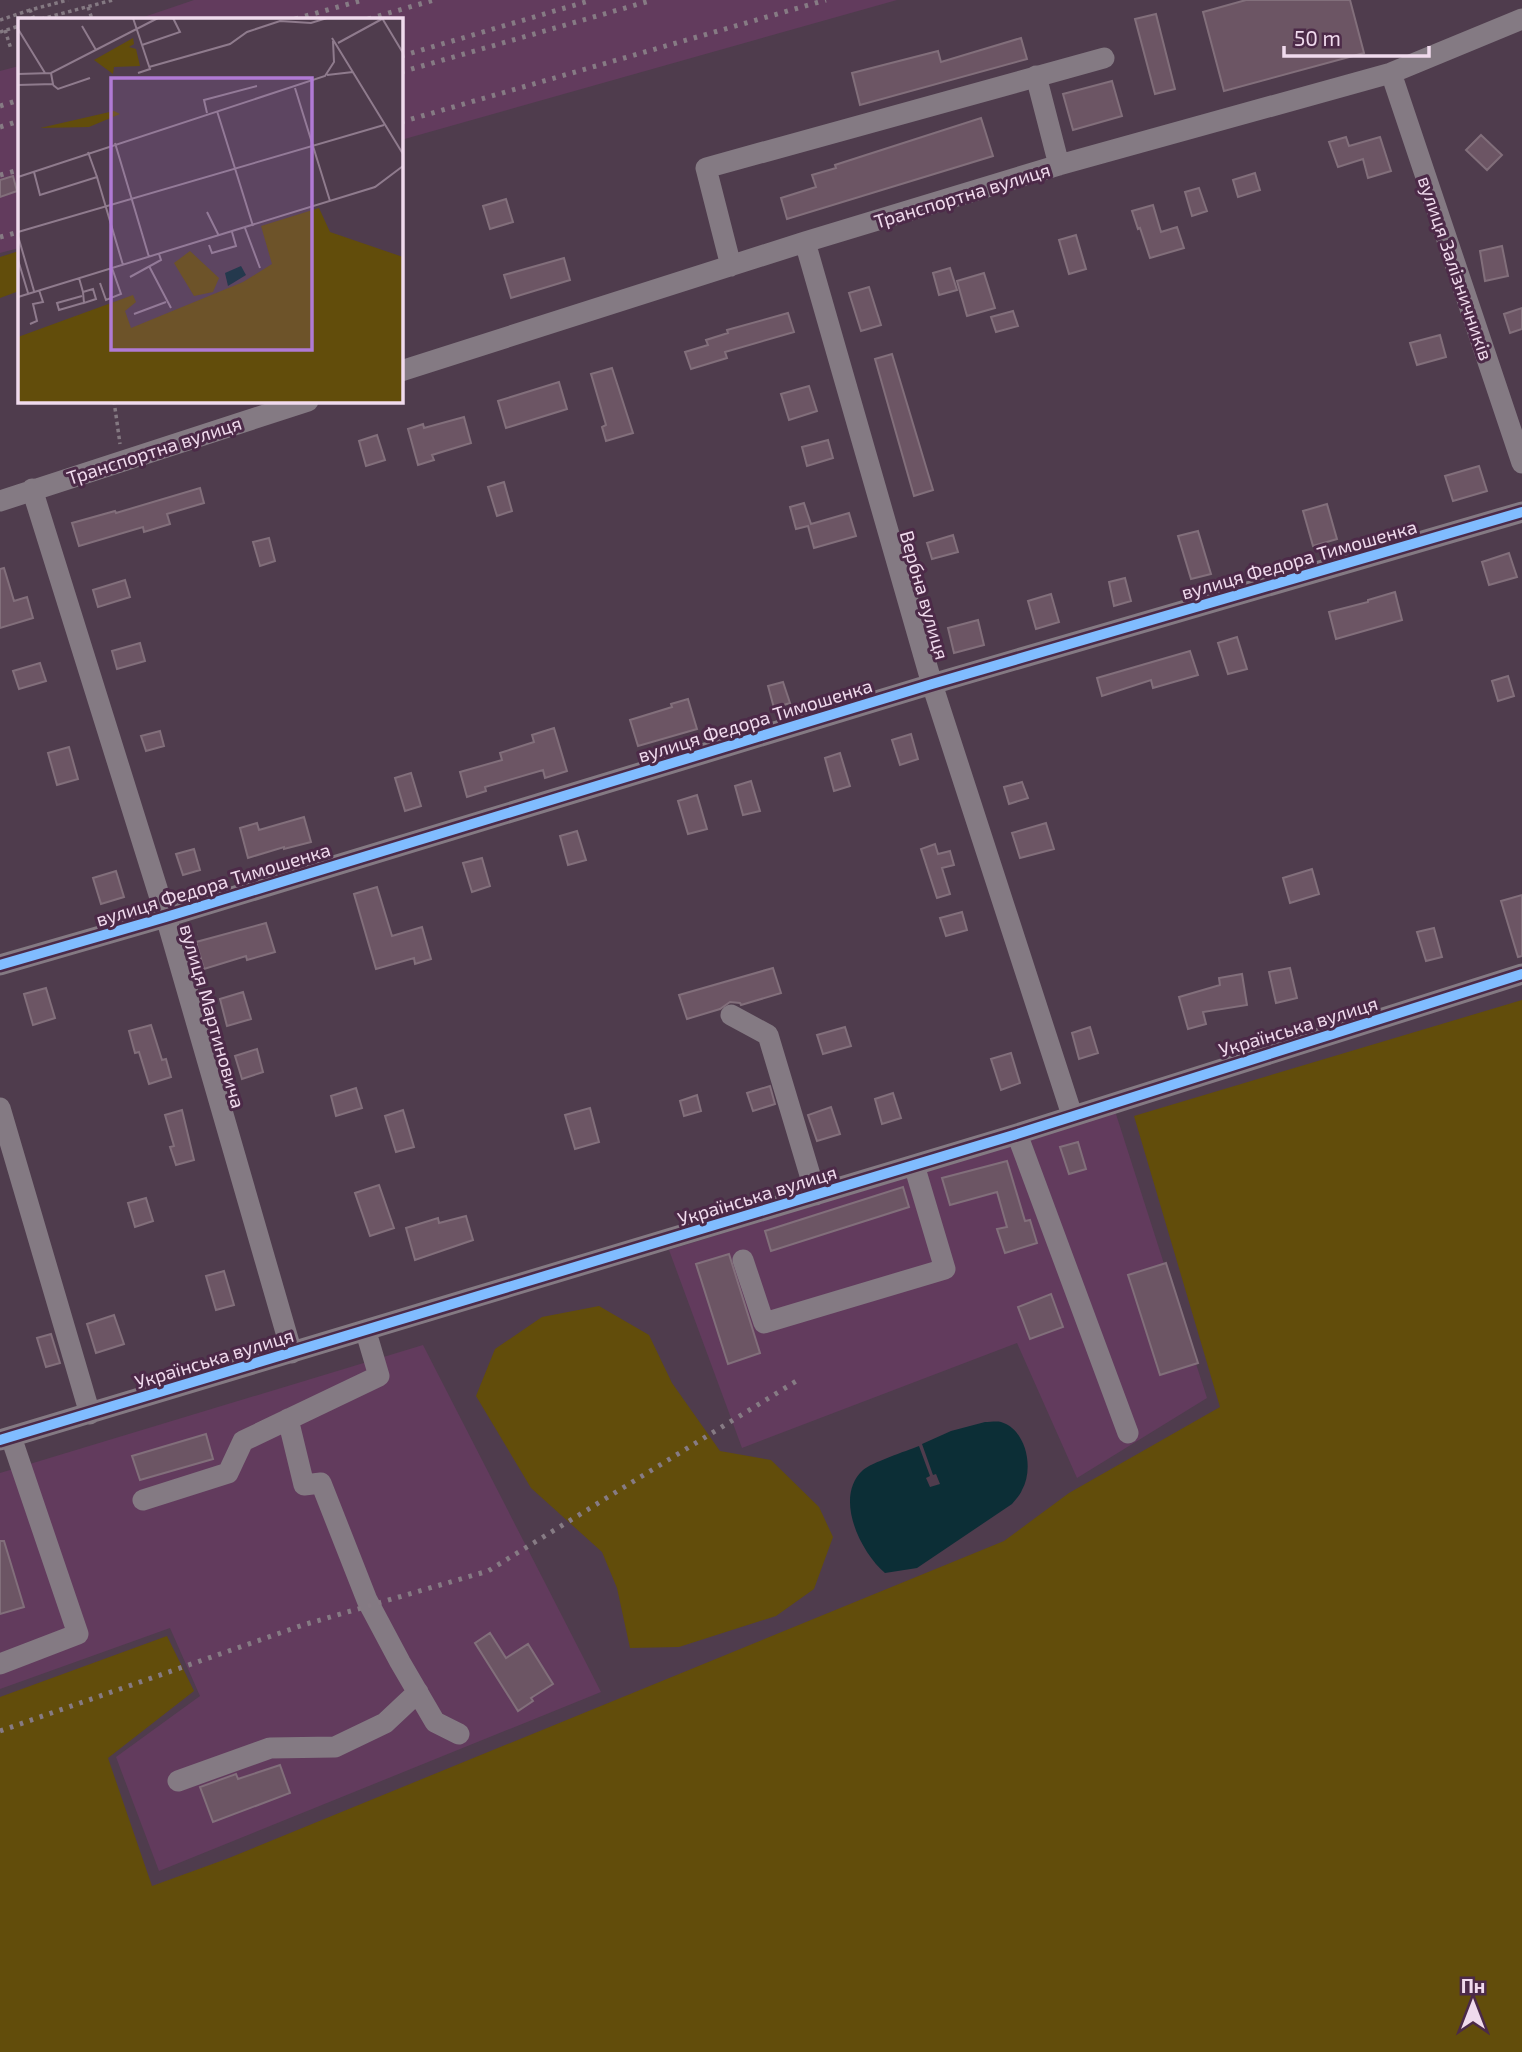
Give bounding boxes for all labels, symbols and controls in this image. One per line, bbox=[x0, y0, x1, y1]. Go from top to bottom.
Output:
scale bar bbox=[1284, 14, 1429, 58]
inset map bbox=[18, 18, 402, 402]
text: 50 m bbox=[1294, 25, 1341, 50]
street label: Транспортна вулиця bbox=[871, 157, 1053, 234]
street label: вулиця Залізничників bbox=[1413, 173, 1498, 363]
street label: Транспортна вулиця bbox=[64, 411, 245, 490]
street label: вулиця Федора Тимошенка bbox=[1179, 514, 1420, 605]
street label: Вербна вулиця bbox=[895, 528, 954, 662]
street label: вулиця Федора Тимошенка bbox=[635, 673, 875, 768]
street label: вулиця Федора Тимошенка bbox=[93, 837, 333, 932]
street label: вулиця Мартиновича bbox=[175, 921, 250, 1111]
street label: Українська вулиця bbox=[1216, 991, 1381, 1062]
street label: Українська вулиця bbox=[675, 1160, 840, 1231]
street label: Українська вулиця bbox=[132, 1323, 297, 1394]
north arrow bbox=[1438, 1968, 1508, 2038]
text: Пн bbox=[1461, 1974, 1485, 1997]

